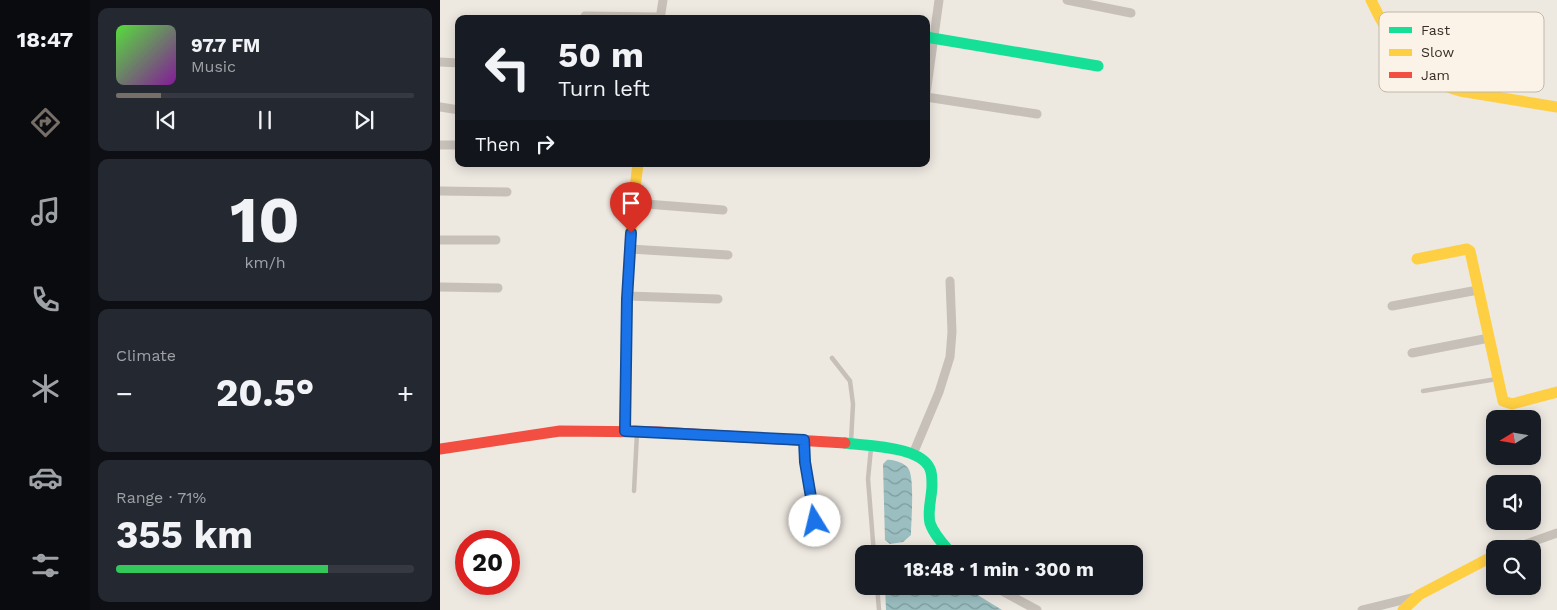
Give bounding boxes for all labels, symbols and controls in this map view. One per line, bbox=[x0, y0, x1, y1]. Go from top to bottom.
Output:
legend bbox=[1379, 12, 1544, 92]
text: Fast bbox=[1421, 22, 1450, 38]
text: 18:47 bbox=[17, 27, 73, 52]
text: 97.7 FM bbox=[191, 34, 260, 57]
text: 50 m bbox=[558, 34, 644, 76]
icon: left bbox=[475, 35, 540, 100]
text: Slow bbox=[1421, 44, 1454, 60]
text: Music bbox=[191, 57, 236, 76]
text: Jam bbox=[1421, 67, 1450, 83]
text: Turn left bbox=[558, 76, 650, 101]
icon: directions bbox=[28, 105, 63, 140]
icon: previous bbox=[152, 106, 180, 134]
icon: pause bbox=[251, 106, 279, 134]
icon: next bbox=[350, 106, 378, 134]
icon: right bbox=[531, 130, 559, 158]
text: Then bbox=[475, 133, 521, 156]
text: 10 bbox=[230, 182, 300, 258]
pin bbox=[610, 182, 652, 233]
icon: arrive bbox=[617, 189, 645, 217]
icon: music bbox=[28, 194, 63, 229]
text: km/h bbox=[244, 253, 286, 272]
icon: phone bbox=[28, 282, 63, 317]
text: Climate bbox=[116, 346, 176, 365]
icon: climate bbox=[28, 371, 63, 406]
text: 20.5° bbox=[216, 371, 314, 415]
text: − bbox=[116, 377, 133, 410]
text: + bbox=[397, 377, 414, 410]
north arrow bbox=[1486, 410, 1541, 465]
map controls bbox=[1486, 410, 1541, 595]
icon: car bbox=[28, 460, 63, 495]
button: sound bbox=[1486, 475, 1541, 530]
text: Range · 71% bbox=[116, 488, 206, 507]
position arrow bbox=[788, 494, 840, 546]
text: 355 km bbox=[116, 513, 253, 557]
speed limit sign: 20 bbox=[455, 530, 520, 595]
button: search bbox=[1486, 540, 1541, 595]
icon: filters bbox=[28, 548, 63, 583]
text: 18:48 · 1 min · 300 m bbox=[904, 558, 1094, 581]

